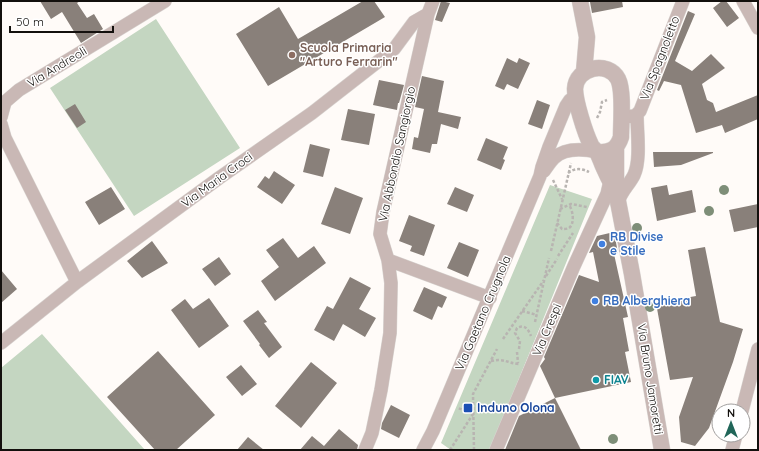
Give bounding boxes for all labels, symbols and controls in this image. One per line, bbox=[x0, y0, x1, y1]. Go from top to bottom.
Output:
scale bar bbox=[10, 8, 113, 34]
text: 50 m bbox=[16, 14, 44, 29]
street label: Via Spagnoletto bbox=[637, 14, 682, 102]
place label: Scuola Primaria "Arturo Ferrarin" bbox=[300, 40, 398, 69]
street label: Via Andreoli bbox=[24, 43, 89, 90]
marker: Scuola Primaria "Arturo Ferrarin" bbox=[287, 50, 297, 60]
street label: Via Abbondio Sangiorgio bbox=[375, 85, 418, 223]
street label: Via Maria Croci bbox=[178, 149, 255, 210]
place label: RB Divise e Stile bbox=[610, 229, 663, 258]
marker: RB Divise e Stile bbox=[597, 239, 607, 249]
street label: Via Gaetano Crugnola bbox=[452, 253, 514, 372]
place label: RB Alberghiera bbox=[603, 293, 690, 308]
marker: RB Alberghiera bbox=[590, 296, 600, 306]
street label: Via Crespi bbox=[529, 301, 564, 358]
street label: Via Bruno Jamoretti bbox=[634, 322, 667, 435]
place label: FIAV bbox=[604, 372, 629, 387]
marker: FIAV bbox=[591, 375, 601, 385]
place label: Induno Olona bbox=[477, 400, 555, 415]
marker: Induno Olona bbox=[462, 402, 474, 414]
north arrow bbox=[711, 403, 751, 443]
text: N bbox=[727, 406, 735, 420]

